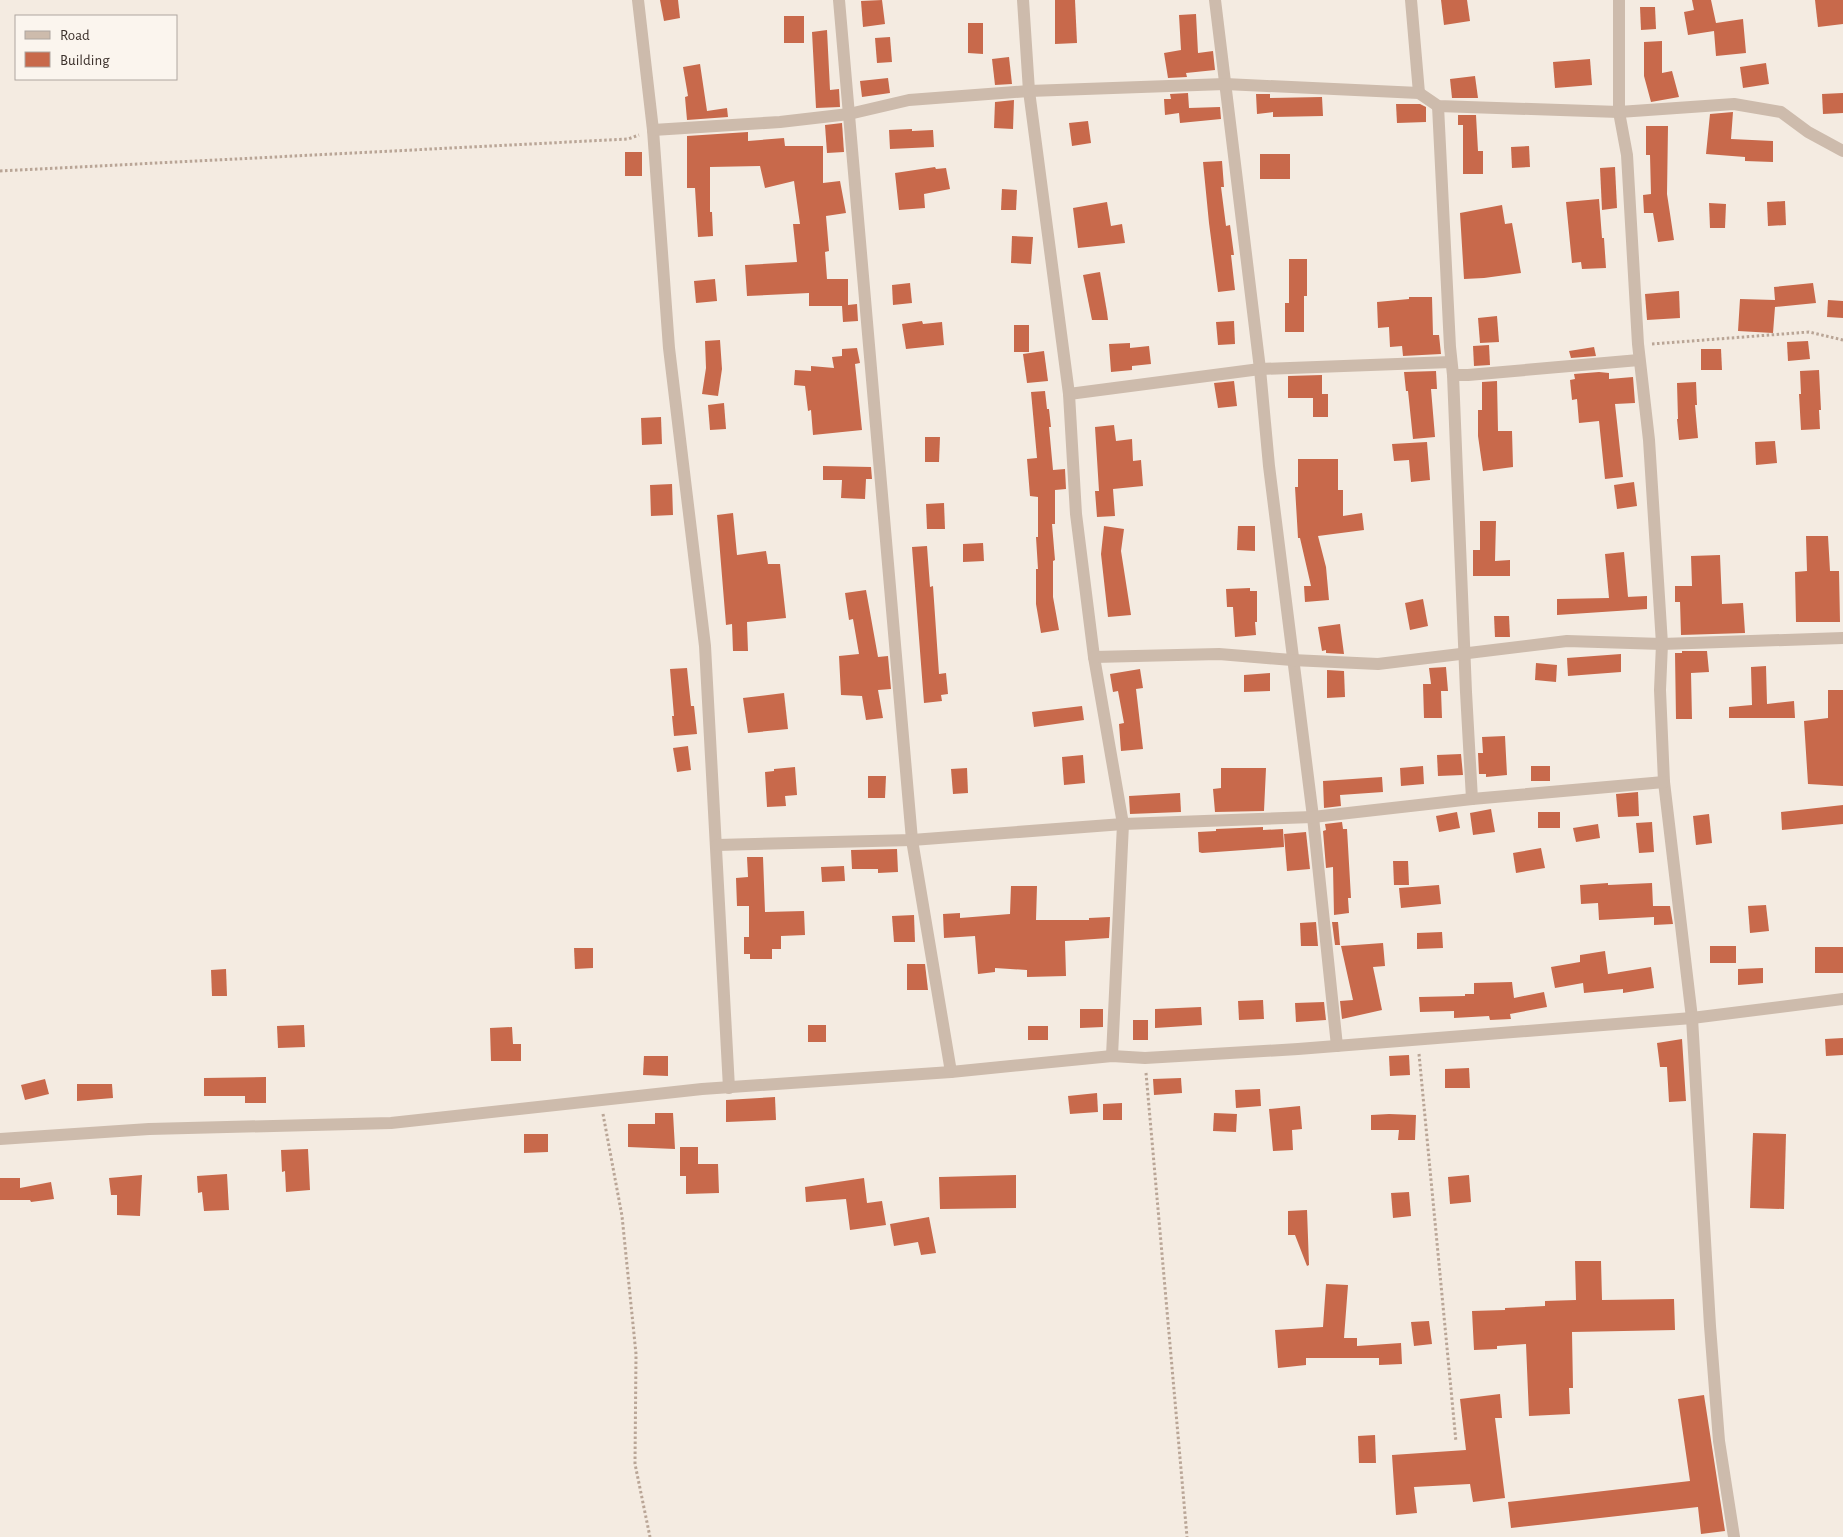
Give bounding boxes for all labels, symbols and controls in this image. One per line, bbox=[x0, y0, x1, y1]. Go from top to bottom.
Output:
legend bbox=[15, 15, 178, 80]
text: Road bbox=[60, 28, 90, 43]
text: Building bbox=[60, 53, 110, 68]

